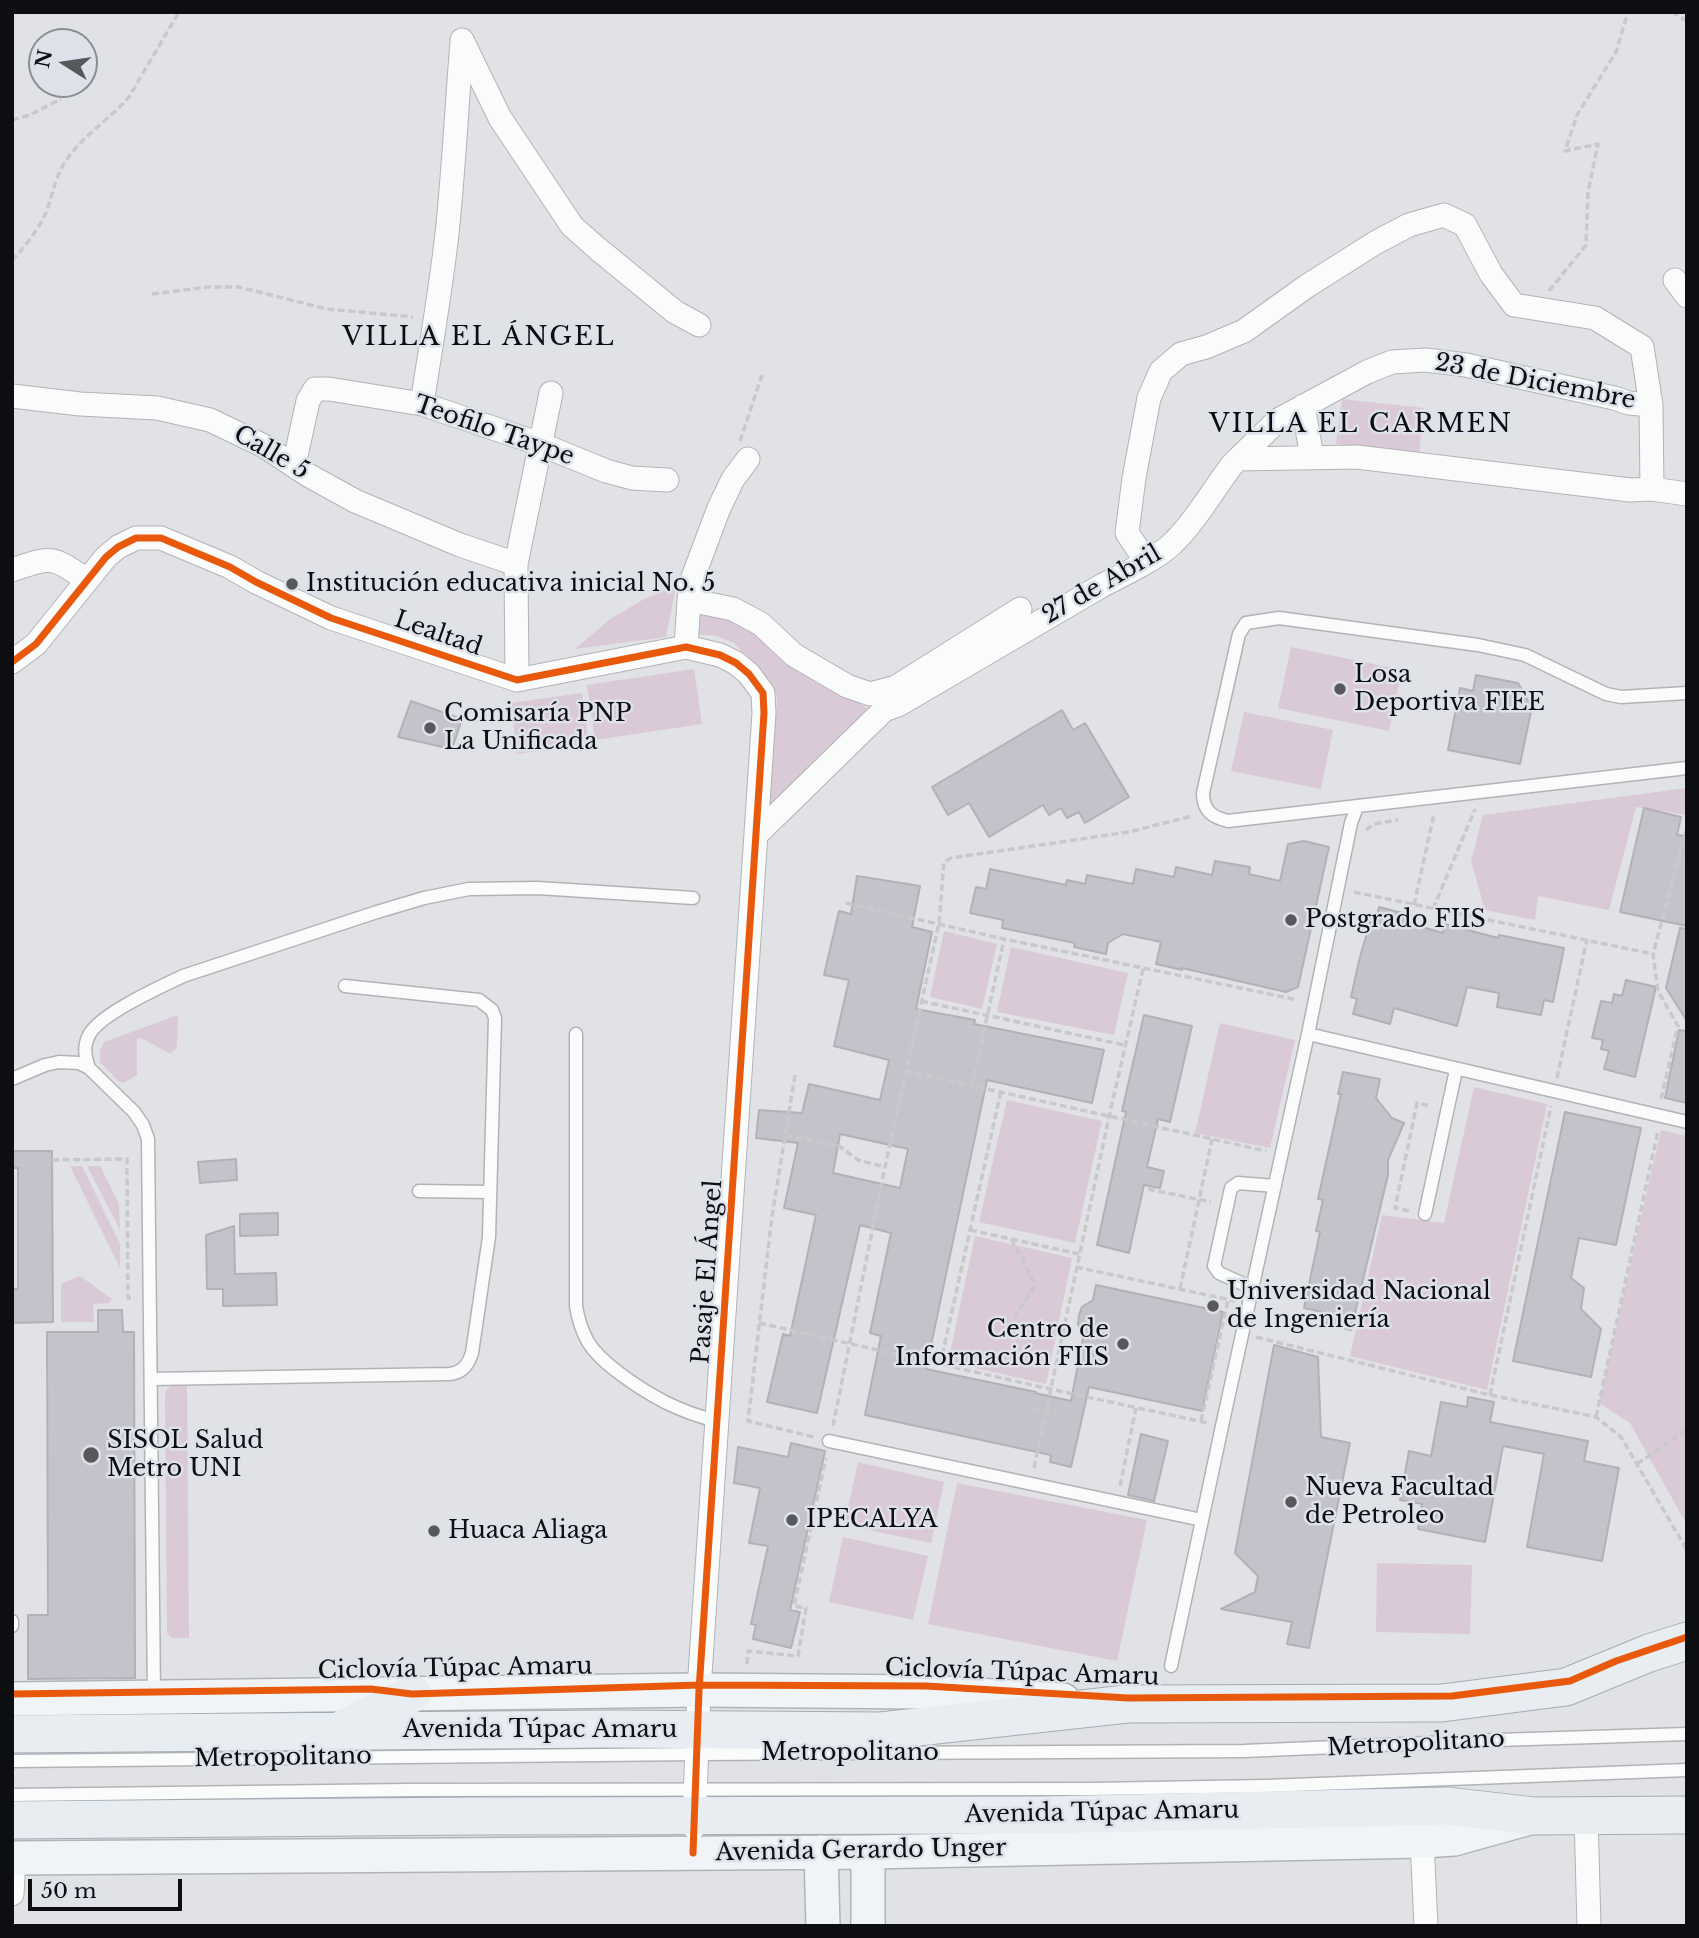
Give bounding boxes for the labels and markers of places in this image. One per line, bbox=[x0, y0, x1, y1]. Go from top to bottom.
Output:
place label: Institución educativa inicial No. 5 bbox=[306, 570, 715, 598]
marker: Institución educativa inicial No. 5 bbox=[284, 576, 300, 592]
place label: Losa Deportiva FIEE bbox=[1354, 661, 1545, 717]
marker: Losa Deportiva FIEE bbox=[1332, 681, 1348, 697]
place label: Comisaría PNP La Unificada bbox=[444, 700, 632, 756]
marker: Comisaría PNP La Unificada bbox=[422, 720, 438, 736]
place label: Postgrado FIIS bbox=[1305, 906, 1486, 934]
marker: Postgrado FIIS bbox=[1283, 912, 1299, 928]
place label: Universidad Nacional de Ingeniería bbox=[1227, 1278, 1491, 1334]
marker: Universidad Nacional de Ingeniería bbox=[1205, 1298, 1221, 1314]
place label: Centro de Información FIIS bbox=[895, 1316, 1109, 1372]
marker: Centro de Información FIIS bbox=[1115, 1336, 1131, 1352]
place label: SISOL Salud Metro UNI bbox=[107, 1427, 264, 1483]
marker: SISOL Salud Metro UNI bbox=[81, 1445, 101, 1465]
place label: Nueva Facultad de Petroleo bbox=[1305, 1474, 1494, 1530]
marker: Nueva Facultad de Petroleo bbox=[1283, 1494, 1299, 1510]
place label: IPECALYA bbox=[806, 1506, 938, 1534]
marker: IPECALYA bbox=[784, 1512, 800, 1528]
place label: Huaca Aliaga bbox=[448, 1517, 608, 1545]
marker: Huaca Aliaga bbox=[426, 1523, 442, 1539]

